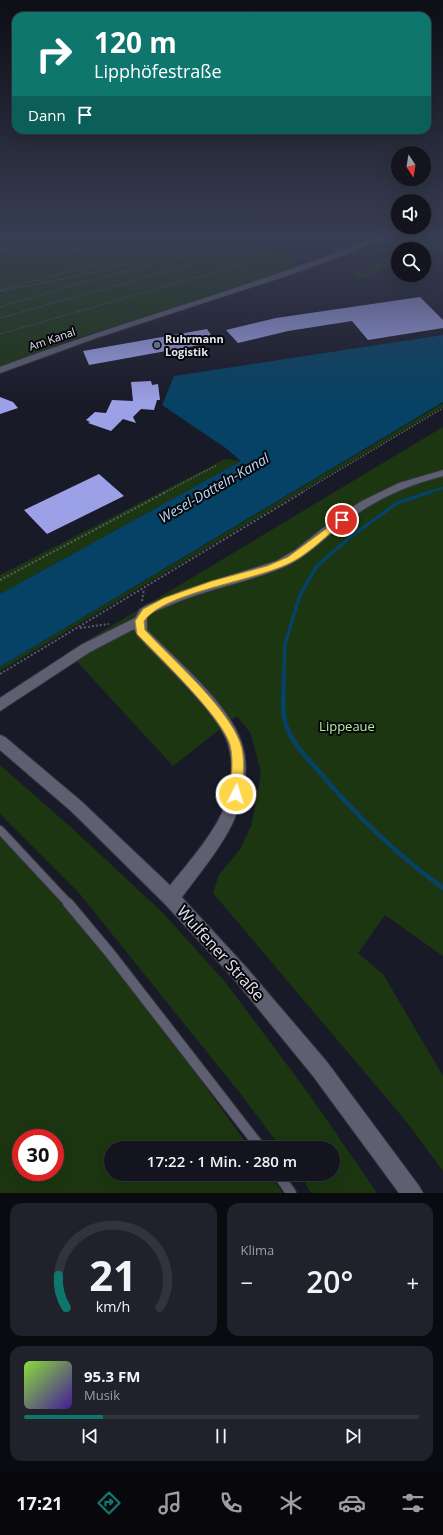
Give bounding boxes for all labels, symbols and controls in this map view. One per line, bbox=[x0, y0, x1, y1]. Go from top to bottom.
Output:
text: 120 m bbox=[94, 23, 177, 61]
icon: right bbox=[28, 28, 80, 80]
text: Lipphöfestraße bbox=[94, 59, 222, 83]
icon: arrive bbox=[74, 104, 96, 126]
text: Dann bbox=[28, 105, 66, 125]
north arrow bbox=[391, 146, 431, 186]
map controls bbox=[391, 146, 431, 282]
button: sound bbox=[391, 194, 431, 234]
button: search bbox=[391, 242, 431, 282]
street label: Am Kanal bbox=[26, 324, 77, 354]
place label: Ruhrmann Logistik bbox=[165, 331, 224, 359]
marker: Ruhrmann Logistik bbox=[152, 340, 162, 350]
water label: Wesel-Datteln-Kanal bbox=[155, 448, 273, 527]
pin bbox=[325, 503, 359, 537]
icon: arrive bbox=[331, 509, 353, 531]
park label: Lippeaue bbox=[319, 717, 375, 735]
position arrow bbox=[215, 773, 257, 815]
street label: Wulfener Straße bbox=[172, 901, 270, 1005]
speed limit sign: 30 bbox=[12, 1129, 64, 1181]
text: 17:22 · 1 Min. · 280 m bbox=[147, 1151, 297, 1171]
text: Klima bbox=[241, 1241, 274, 1259]
text: 21 bbox=[89, 1246, 137, 1302]
text: 20° bbox=[306, 1261, 353, 1302]
text: − bbox=[241, 1267, 253, 1297]
text: + bbox=[406, 1267, 419, 1297]
text: km/h bbox=[96, 1296, 131, 1315]
text: 95.3 FM bbox=[84, 1366, 140, 1386]
text: Musik bbox=[84, 1386, 120, 1404]
icon: previous bbox=[79, 1425, 101, 1447]
icon: pause bbox=[210, 1425, 232, 1447]
icon: next bbox=[342, 1425, 364, 1447]
icon: directions bbox=[95, 1489, 123, 1517]
icon: music bbox=[156, 1489, 184, 1517]
icon: phone bbox=[217, 1489, 245, 1517]
icon: climate bbox=[277, 1489, 305, 1517]
icon: car bbox=[338, 1489, 366, 1517]
icon: filters bbox=[399, 1489, 427, 1517]
text: 17:21 bbox=[16, 1491, 63, 1515]

